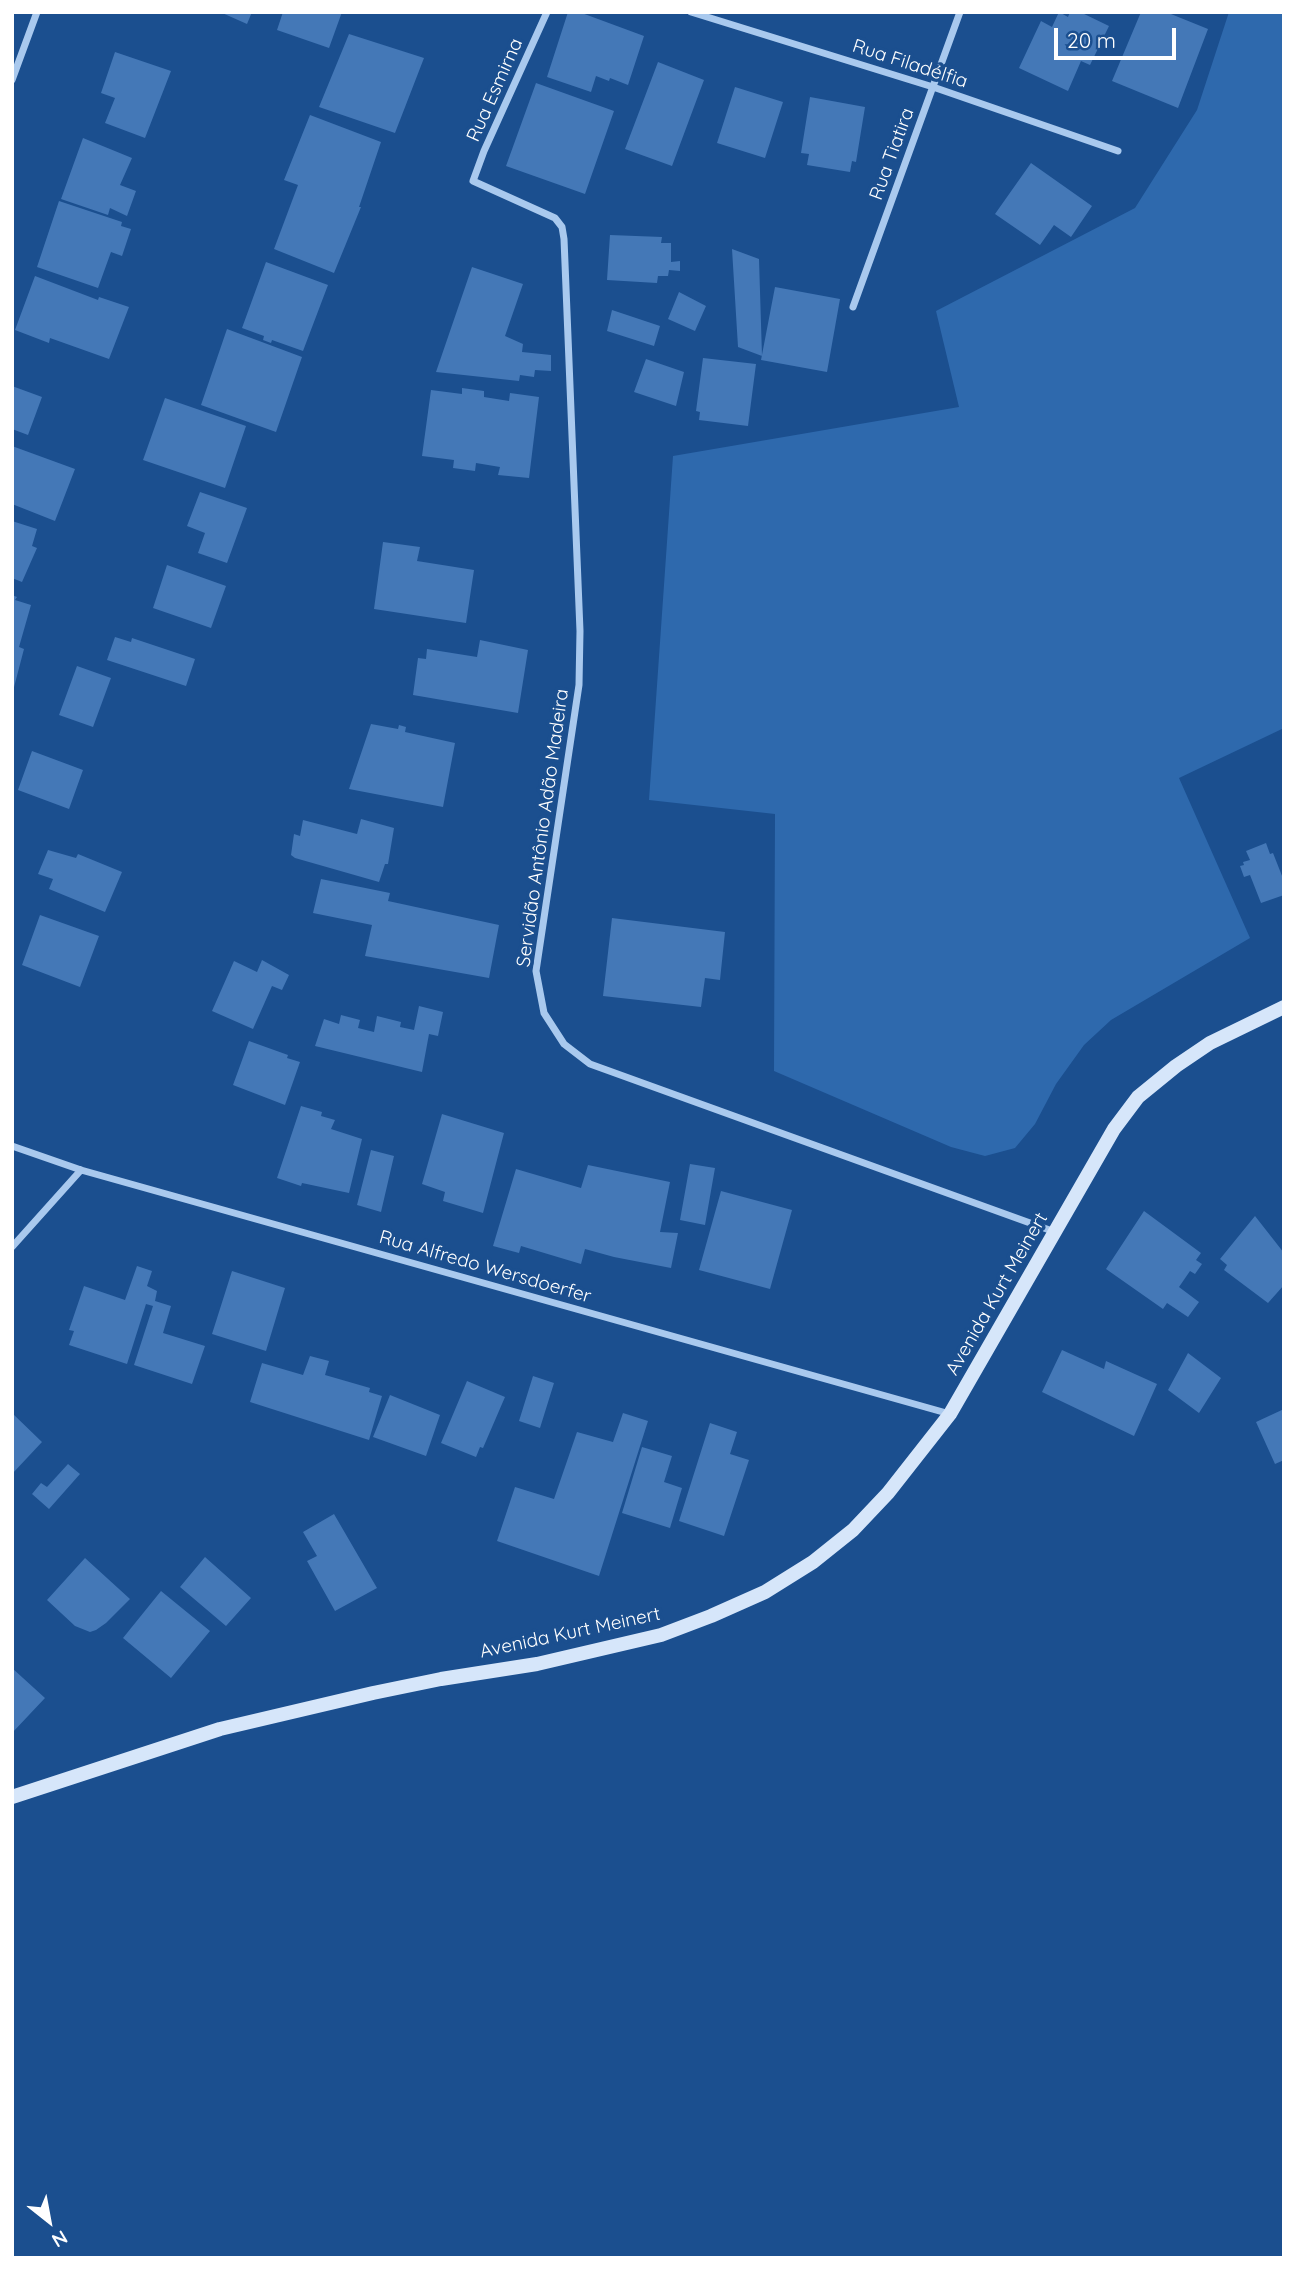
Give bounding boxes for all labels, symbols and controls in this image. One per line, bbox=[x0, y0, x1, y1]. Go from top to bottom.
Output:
scale bar bbox=[1058, 14, 1180, 58]
text: 20 m bbox=[1067, 27, 1116, 53]
street label: Rua Esmirna bbox=[462, 35, 528, 145]
street label: Rua Filadélfia bbox=[850, 35, 970, 93]
street label: Rua Tiatira bbox=[865, 105, 919, 203]
street label: Servidão Antônio Adão Madeira bbox=[512, 688, 574, 968]
street label: Avenida Kurt Meinert bbox=[941, 1209, 1053, 1379]
street label: Rua Alfredo Wersdoerfer bbox=[376, 1226, 594, 1308]
street label: Avenida Kurt Meinert bbox=[478, 1603, 662, 1663]
north arrow bbox=[14, 2186, 84, 2256]
text: N bbox=[48, 2225, 72, 2253]

